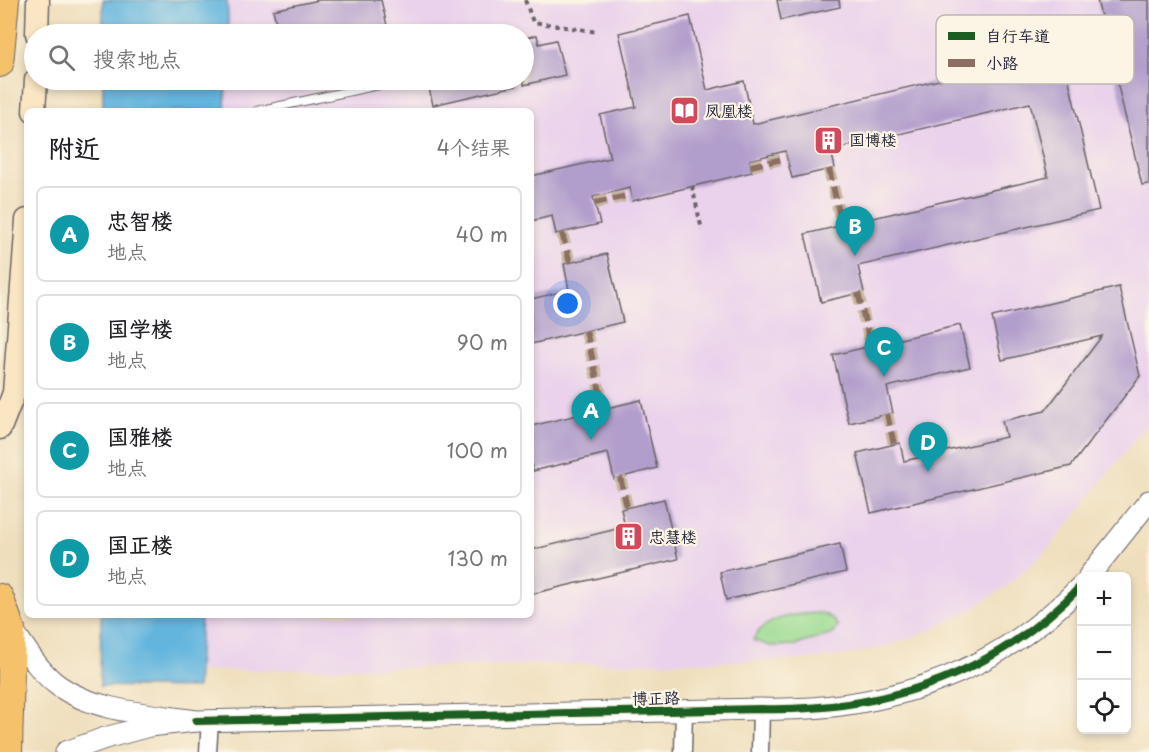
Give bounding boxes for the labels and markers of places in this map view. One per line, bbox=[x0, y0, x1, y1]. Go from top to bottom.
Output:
library icon: 凤凰楼 bbox=[668, 95, 700, 127]
place label: 凤凰楼 bbox=[705, 98, 753, 122]
building icon: 国博楼 bbox=[812, 124, 844, 156]
place label: 国博楼 bbox=[849, 127, 897, 151]
pin: B bbox=[836, 206, 874, 256]
pin: C bbox=[864, 328, 904, 377]
pin: A bbox=[572, 390, 610, 440]
pin: D bbox=[908, 422, 948, 472]
building icon: 忠慧楼 bbox=[612, 521, 644, 553]
place label: 忠慧楼 bbox=[649, 524, 697, 548]

